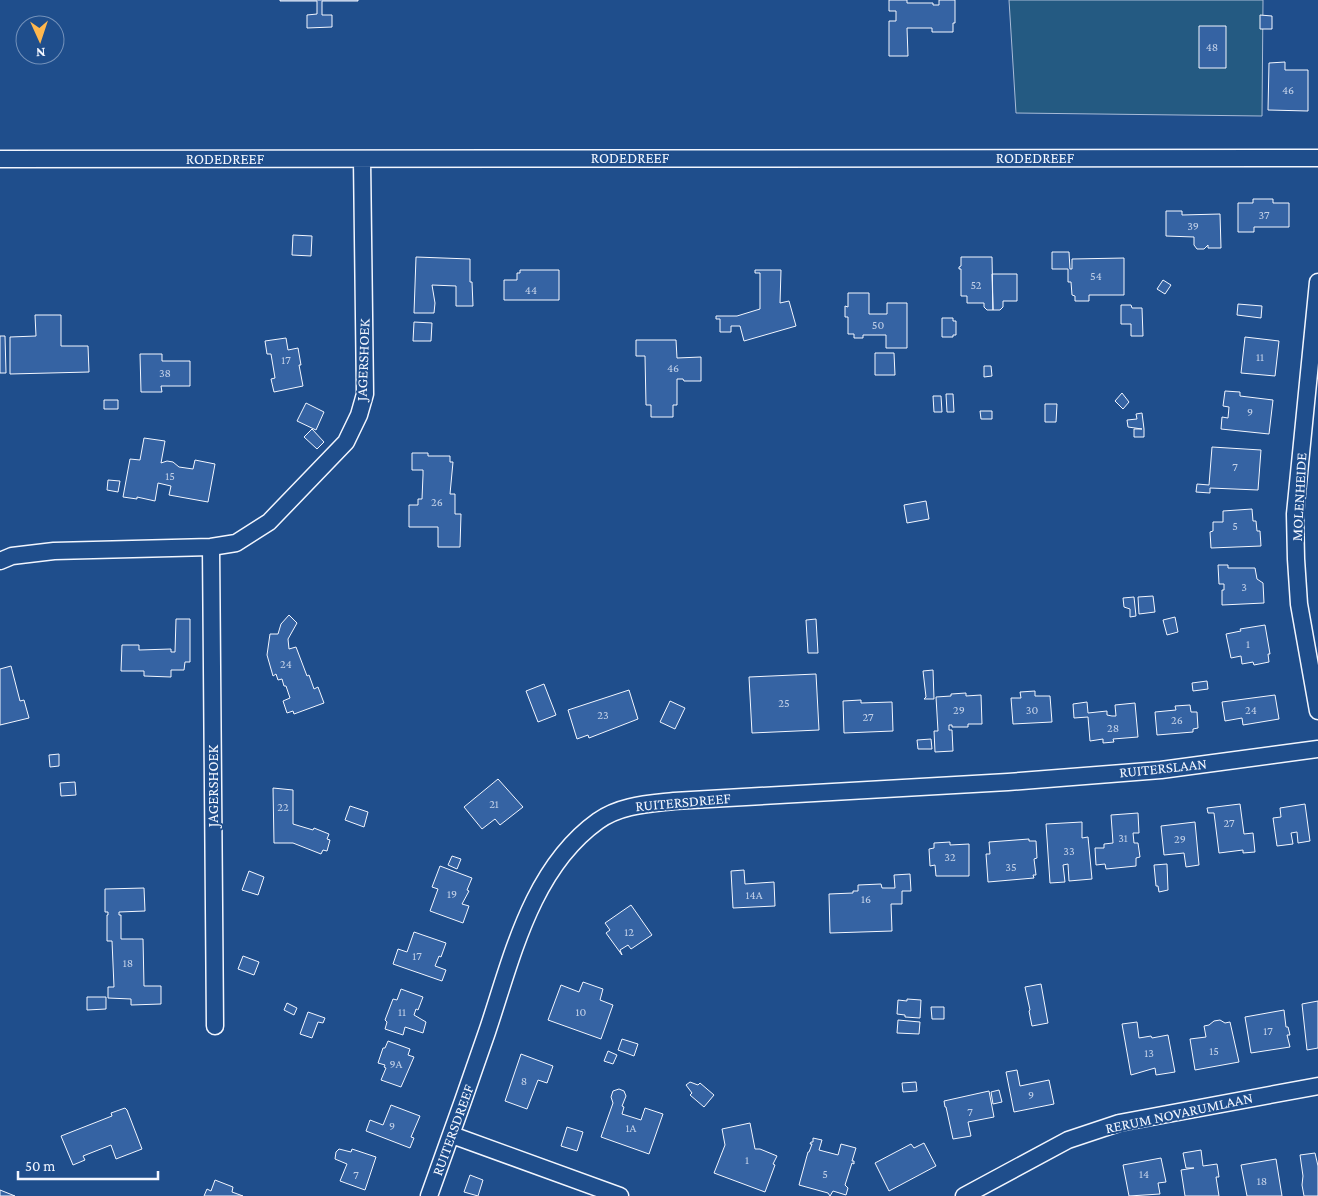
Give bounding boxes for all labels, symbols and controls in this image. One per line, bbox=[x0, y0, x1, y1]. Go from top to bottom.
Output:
north arrow bbox=[15, 15, 65, 65]
house number: 48 bbox=[1206, 40, 1218, 54]
text: N bbox=[35, 45, 46, 61]
house number: 46 bbox=[1282, 83, 1294, 97]
street label: RODEDREEF bbox=[591, 150, 670, 166]
street label: RODEDREEF bbox=[996, 150, 1075, 166]
street label: RODEDREEF bbox=[186, 151, 265, 167]
house number: 37 bbox=[1258, 208, 1270, 222]
house number: 39 bbox=[1187, 219, 1199, 233]
house number: 54 bbox=[1090, 269, 1102, 283]
house number: 52 bbox=[970, 278, 982, 292]
house number: 44 bbox=[525, 283, 537, 297]
street label: JAGERSHOEK bbox=[353, 318, 373, 403]
house number: 50 bbox=[872, 318, 884, 332]
house number: 11 bbox=[1256, 350, 1264, 364]
house number: 17 bbox=[281, 353, 291, 367]
house number: 46 bbox=[667, 361, 679, 375]
house number: 38 bbox=[159, 366, 171, 380]
house number: 9 bbox=[1247, 405, 1253, 419]
street label: MOLENHEIDE bbox=[1289, 452, 1309, 542]
house number: 7 bbox=[1232, 460, 1238, 474]
house number: 15 bbox=[165, 469, 175, 483]
house number: 26 bbox=[431, 495, 443, 509]
house number: 5 bbox=[1232, 519, 1238, 533]
house number: 3 bbox=[1241, 580, 1247, 594]
house number: 1 bbox=[1246, 637, 1250, 651]
house number: 24 bbox=[280, 657, 292, 671]
house number: 25 bbox=[778, 696, 790, 710]
house number: 29 bbox=[953, 703, 965, 717]
house number: 30 bbox=[1026, 703, 1038, 717]
house number: 24 bbox=[1245, 703, 1257, 717]
house number: 23 bbox=[597, 708, 609, 722]
house number: 27 bbox=[862, 710, 874, 724]
house number: 26 bbox=[1171, 713, 1183, 727]
house number: 28 bbox=[1107, 721, 1119, 735]
street label: JAGERSHOEK bbox=[205, 744, 222, 829]
street label: RUITERSLAAN bbox=[1118, 755, 1208, 781]
street label: RUITERSDREEF bbox=[635, 790, 732, 814]
house number: 21 bbox=[489, 797, 499, 811]
house number: 22 bbox=[277, 800, 289, 814]
house number: 27 bbox=[1223, 816, 1235, 830]
house number: 31 bbox=[1118, 831, 1128, 845]
house number: 29 bbox=[1174, 832, 1186, 846]
house number: 33 bbox=[1063, 844, 1075, 858]
house number: 32 bbox=[944, 850, 956, 864]
house number: 35 bbox=[1005, 860, 1017, 874]
house number: 19 bbox=[447, 887, 457, 901]
house number: 14A bbox=[746, 888, 763, 902]
house number: 16 bbox=[861, 892, 871, 906]
house number: 12 bbox=[624, 925, 634, 939]
house number: 17 bbox=[412, 949, 422, 963]
house number: 18 bbox=[123, 956, 133, 970]
house number: 11 bbox=[398, 1005, 406, 1019]
house number: 10 bbox=[576, 1005, 587, 1019]
house number: 17 bbox=[1263, 1024, 1273, 1038]
house number: 15 bbox=[1209, 1044, 1219, 1058]
house number: 13 bbox=[1144, 1046, 1154, 1060]
house number: 9A bbox=[390, 1057, 403, 1071]
house number: 8 bbox=[521, 1074, 527, 1088]
street label: RUITERSDREEF bbox=[429, 1082, 477, 1178]
house number: 9 bbox=[1028, 1088, 1034, 1102]
street label: RERUM NOVARUMLAAN bbox=[1104, 1090, 1254, 1136]
house number: 7 bbox=[967, 1105, 973, 1119]
house number: 9 bbox=[389, 1119, 395, 1133]
house number: 1A bbox=[626, 1121, 637, 1135]
scale bar bbox=[18, 1148, 158, 1180]
house number: 1 bbox=[745, 1153, 749, 1167]
text: 50 m bbox=[25, 1158, 55, 1174]
house number: 5 bbox=[822, 1167, 828, 1181]
house number: 14 bbox=[1139, 1167, 1149, 1181]
house number: 7 bbox=[353, 1168, 359, 1182]
house number: 18 bbox=[1257, 1174, 1267, 1188]

